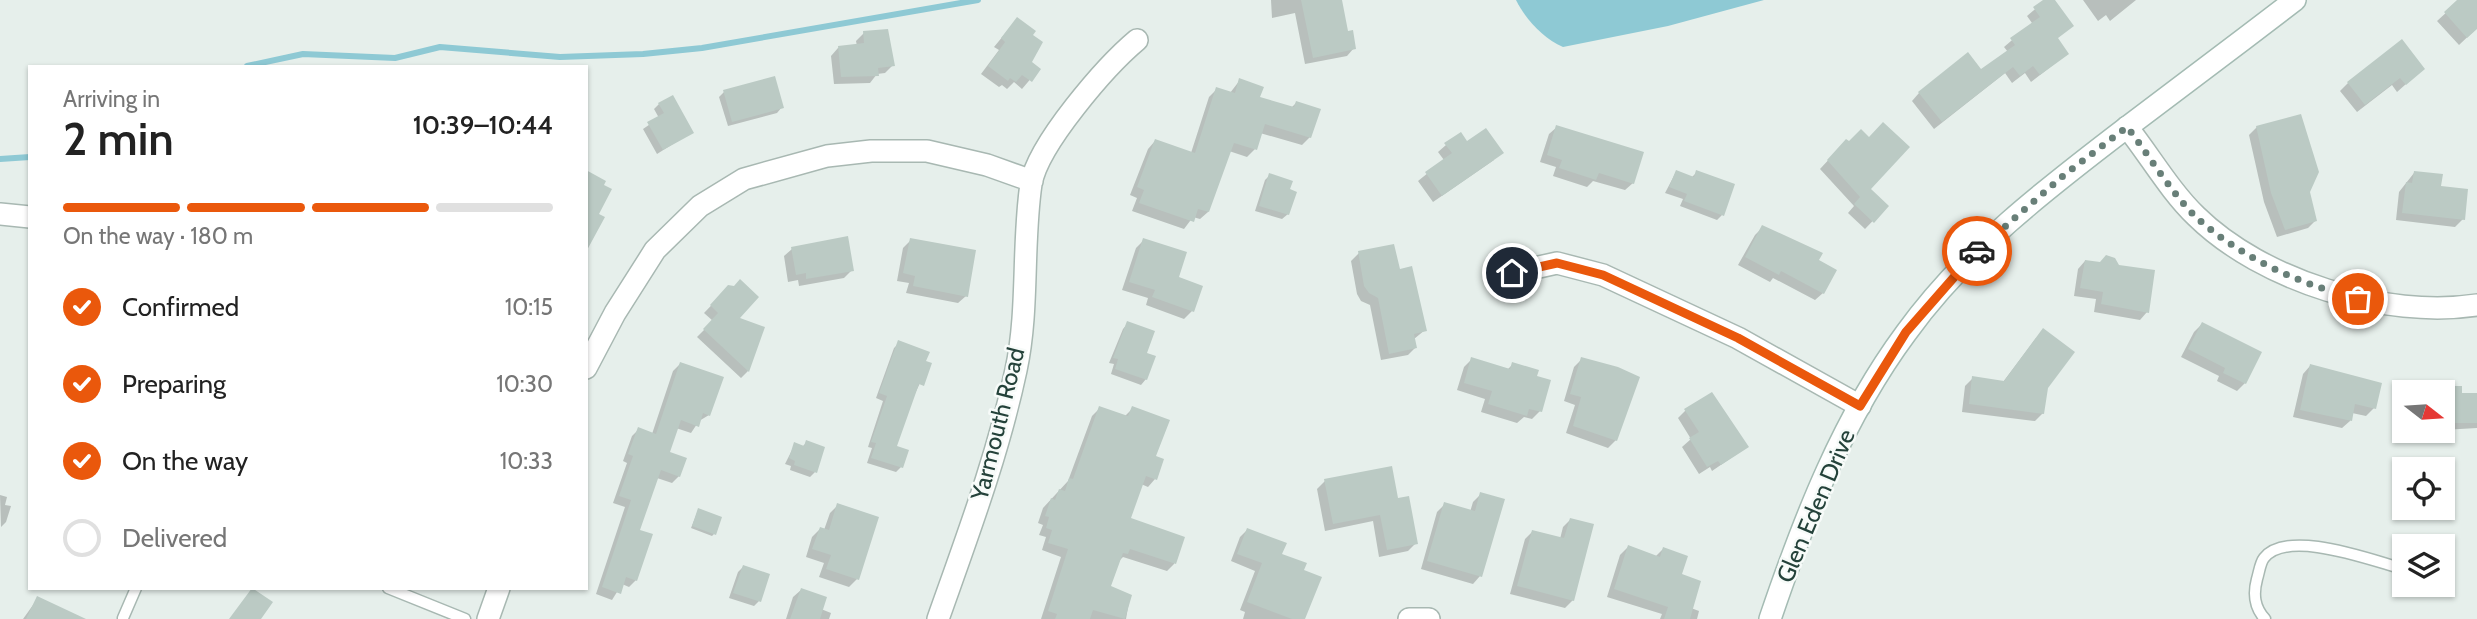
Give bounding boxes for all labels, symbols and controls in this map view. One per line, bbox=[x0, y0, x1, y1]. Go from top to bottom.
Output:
text: Arriving in bbox=[63, 85, 160, 113]
text: 10:39–10:44 bbox=[413, 109, 553, 141]
text: 2 min bbox=[63, 111, 174, 167]
courier bbox=[1942, 216, 2012, 286]
text: On the way · 180 m bbox=[63, 222, 253, 250]
icon: car bbox=[1958, 232, 1996, 270]
pin bbox=[1482, 243, 1542, 303]
icon: home bbox=[1493, 254, 1531, 292]
pin bbox=[2328, 269, 2388, 329]
icon: bag bbox=[2339, 280, 2377, 318]
icon: check bbox=[63, 288, 101, 326]
text: Confirmed bbox=[122, 291, 239, 323]
text: 10:15 bbox=[505, 293, 553, 321]
street label: Yarmouth Road bbox=[964, 344, 1031, 504]
icon: check bbox=[63, 365, 101, 403]
text: Preparing bbox=[122, 368, 226, 400]
text: 10:30 bbox=[496, 370, 553, 398]
north arrow bbox=[2392, 380, 2455, 443]
map controls bbox=[2392, 380, 2455, 597]
street label: Glen Eden Drive bbox=[1770, 425, 1861, 587]
icon: check bbox=[63, 442, 101, 480]
text: On the way bbox=[122, 445, 248, 477]
text: 10:33 bbox=[500, 447, 553, 475]
button: locate bbox=[2392, 457, 2455, 520]
text: Delivered bbox=[122, 522, 227, 554]
button: layers bbox=[2392, 534, 2455, 597]

